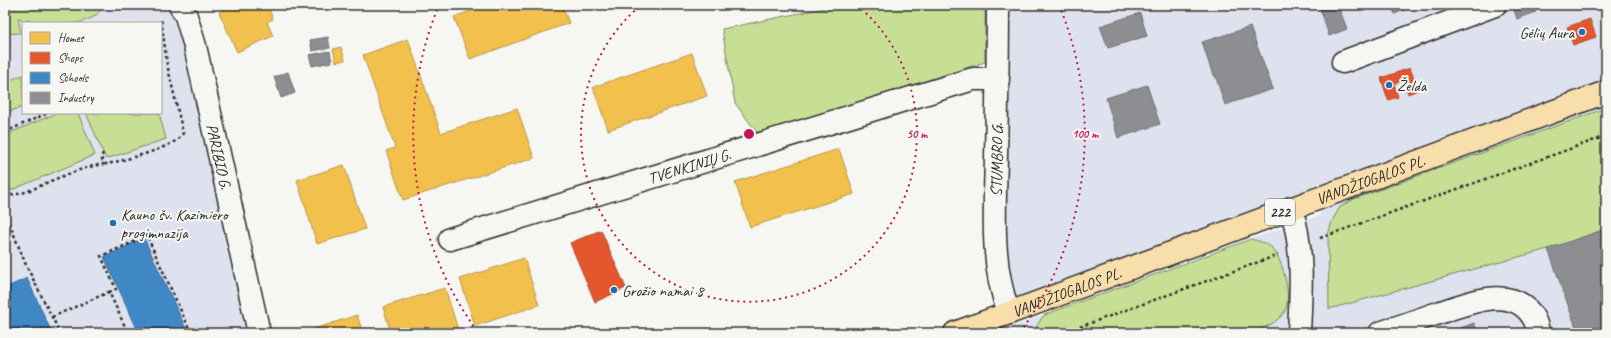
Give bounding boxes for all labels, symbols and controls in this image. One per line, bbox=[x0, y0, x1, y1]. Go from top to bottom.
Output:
legend bbox=[22, 22, 162, 114]
place label: Gėlių Aura bbox=[1520, 23, 1576, 43]
marker: Gėlių Aura bbox=[1577, 27, 1587, 37]
text: Homes bbox=[58, 30, 85, 46]
text: Shops bbox=[58, 50, 83, 66]
text: Schools bbox=[58, 70, 90, 86]
place label: Želda bbox=[1397, 76, 1428, 96]
marker: Želda bbox=[1384, 80, 1394, 90]
text: Industry bbox=[58, 90, 95, 106]
street label: PARIBIO G. bbox=[202, 122, 236, 192]
street label: STUMBRO G. bbox=[986, 122, 1008, 197]
text: 50 m bbox=[907, 126, 928, 142]
text: 100 m bbox=[1072, 126, 1099, 142]
centre of rings bbox=[742, 127, 756, 141]
street label: TVENKINIŲ G. bbox=[646, 145, 734, 189]
street label: VANDŽIOGALOS PL. bbox=[1314, 151, 1429, 209]
road number: 222 bbox=[1265, 199, 1295, 225]
place label: Kauno šv. Kazimiero progimnazija bbox=[121, 205, 230, 243]
marker: Kauno šv. Kazimiero progimnazija bbox=[108, 218, 118, 228]
street label: VANDŽIOGALOS PL. bbox=[1010, 263, 1125, 322]
place label: Grožio namai 8 bbox=[622, 281, 705, 301]
marker: Grožio namai 8 bbox=[609, 285, 619, 295]

